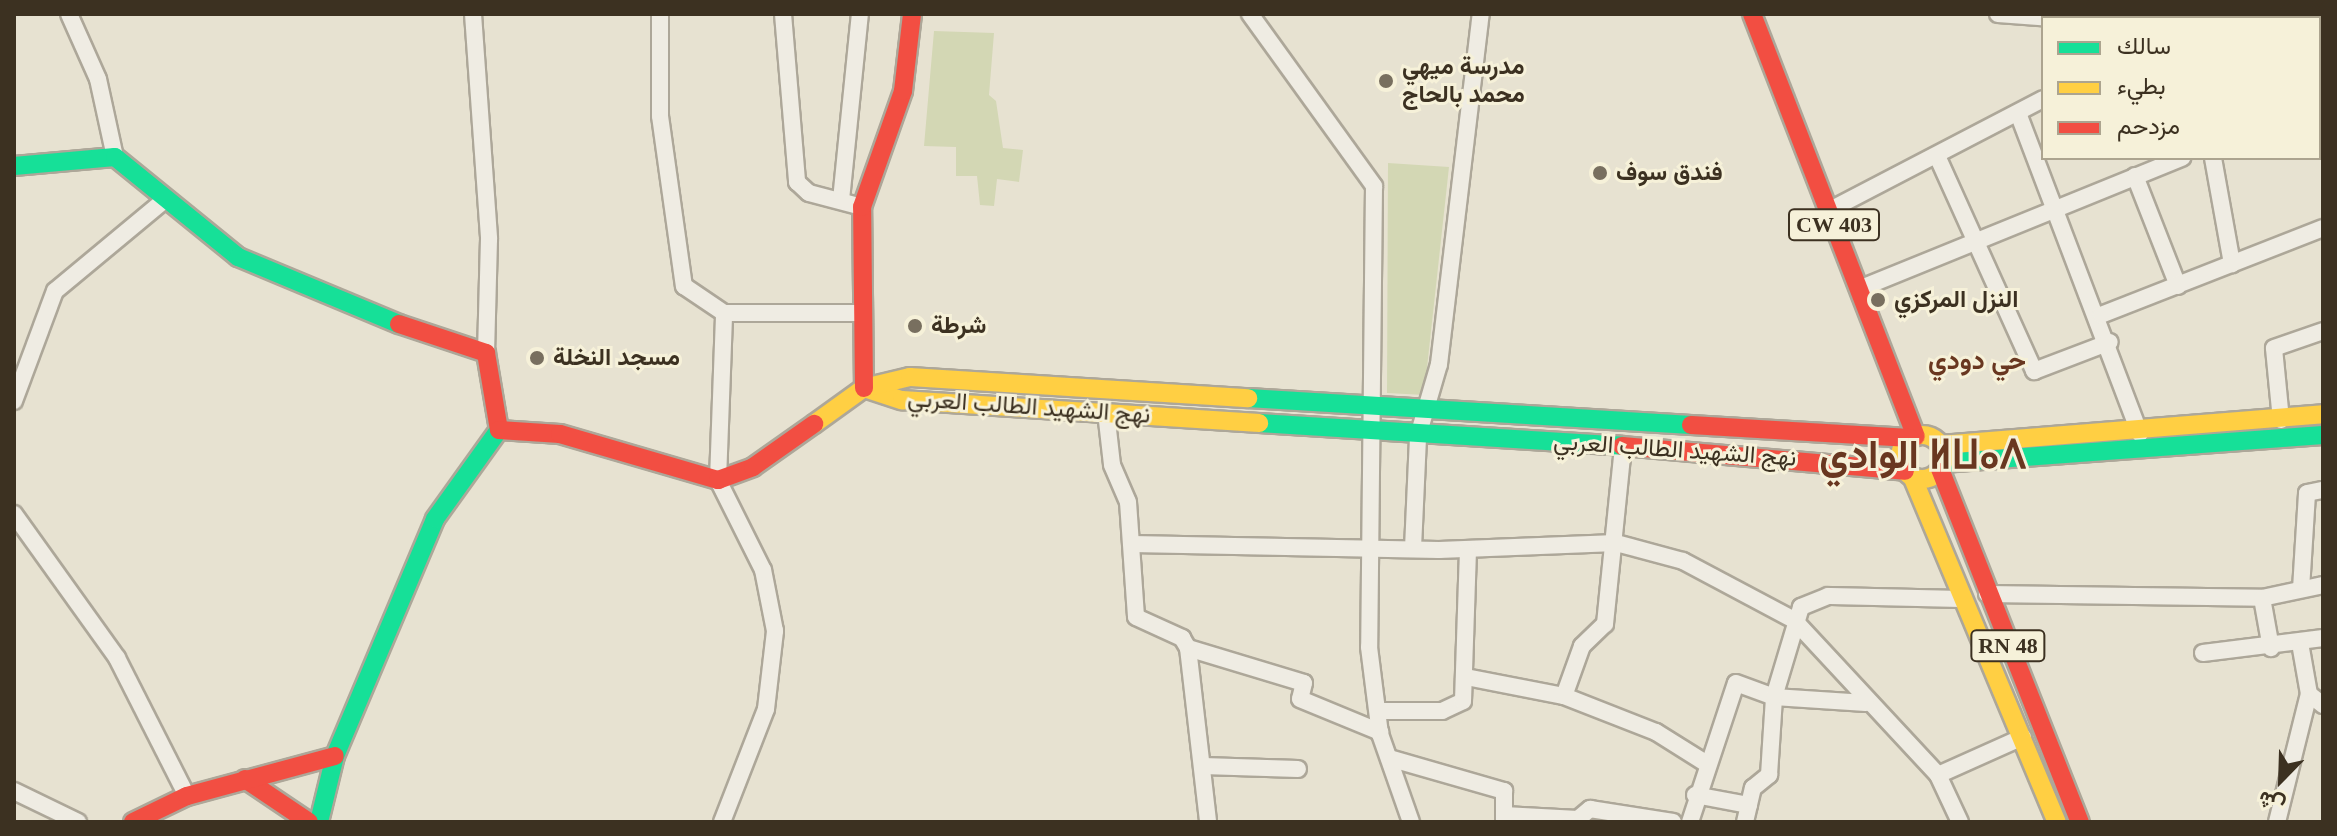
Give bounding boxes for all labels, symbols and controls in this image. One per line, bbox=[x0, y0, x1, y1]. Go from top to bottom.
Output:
legend bbox=[2041, 16, 2321, 160]
text: سالك bbox=[2117, 33, 2171, 59]
place label: مدرسة ميهي محمد بالحاج bbox=[1402, 53, 1525, 109]
marker: مدرسة ميهي محمد بالحاج bbox=[1377, 72, 1395, 90]
text: بطيء bbox=[2117, 73, 2166, 99]
text: مزدحم bbox=[2117, 113, 2180, 139]
place label: فندق سوف bbox=[1616, 159, 1723, 187]
marker: فندق سوف bbox=[1591, 164, 1609, 182]
road number: CW 403 bbox=[1786, 207, 1882, 243]
place label: النزل المركزي bbox=[1894, 286, 2018, 314]
marker: النزل المركزي bbox=[1869, 291, 1887, 309]
place label: شرطة bbox=[931, 312, 986, 340]
marker: شرطة bbox=[906, 317, 924, 335]
place label: مسجد النخلة bbox=[553, 344, 680, 372]
district label: حي دودي bbox=[1928, 345, 2026, 377]
marker: مسجد النخلة bbox=[528, 349, 546, 367]
street label: نهج الشهيد الطالب العربي bbox=[907, 384, 1151, 430]
street label: نهج الشهيد الطالب العربي bbox=[1553, 427, 1797, 473]
district label: الوادي ⵍⵡⴰⴷ bbox=[1819, 431, 2027, 479]
road number: RN 48 bbox=[1970, 628, 2046, 664]
north arrow bbox=[2241, 740, 2321, 820]
text: ش bbox=[2254, 786, 2288, 819]

